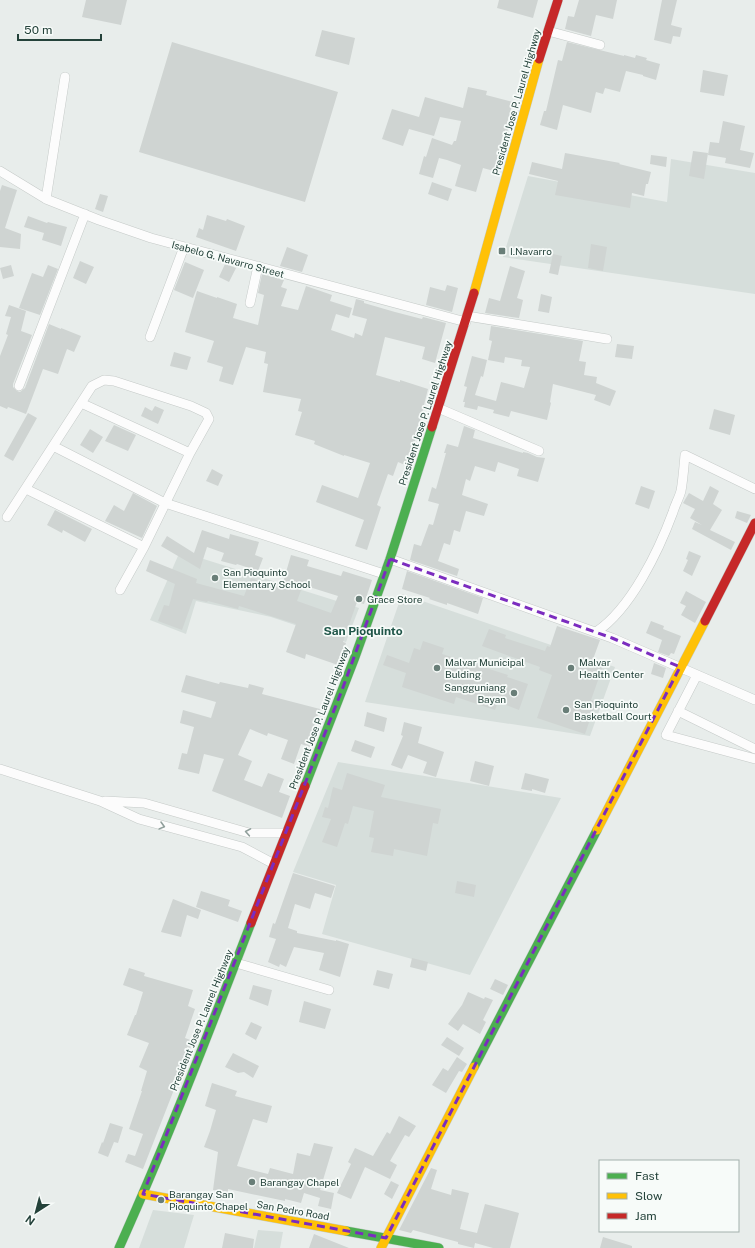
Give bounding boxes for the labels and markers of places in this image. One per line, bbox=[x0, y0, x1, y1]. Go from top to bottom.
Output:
place label: I.Navarro bbox=[510, 245, 552, 257]
marker: I.Navarro bbox=[497, 246, 507, 256]
place label: San Pioquinto Elementary School bbox=[223, 566, 311, 590]
marker: San Pioquinto Elementary School bbox=[210, 573, 220, 583]
place label: Grace Store bbox=[367, 593, 423, 605]
marker: Grace Store bbox=[354, 594, 364, 604]
place label: Malvar Municipal Bulding bbox=[445, 656, 524, 680]
place label: Malvar Health Center bbox=[579, 656, 644, 680]
marker: Malvar Municipal Bulding bbox=[432, 663, 442, 673]
marker: Malvar Health Center bbox=[566, 663, 576, 673]
place label: Sangguniang Bayan bbox=[444, 681, 506, 705]
marker: Sangguniang Bayan bbox=[509, 688, 519, 698]
place label: San Pioquinto Basketball Court bbox=[574, 698, 652, 722]
marker: San Pioquinto Basketball Court bbox=[561, 705, 571, 715]
place label: Barangay Chapel bbox=[260, 1176, 339, 1188]
marker: Barangay Chapel bbox=[247, 1177, 257, 1187]
place label: Barangay San Pioquinto Chapel bbox=[169, 1188, 248, 1212]
marker: Barangay San Pioquinto Chapel bbox=[156, 1195, 166, 1205]

